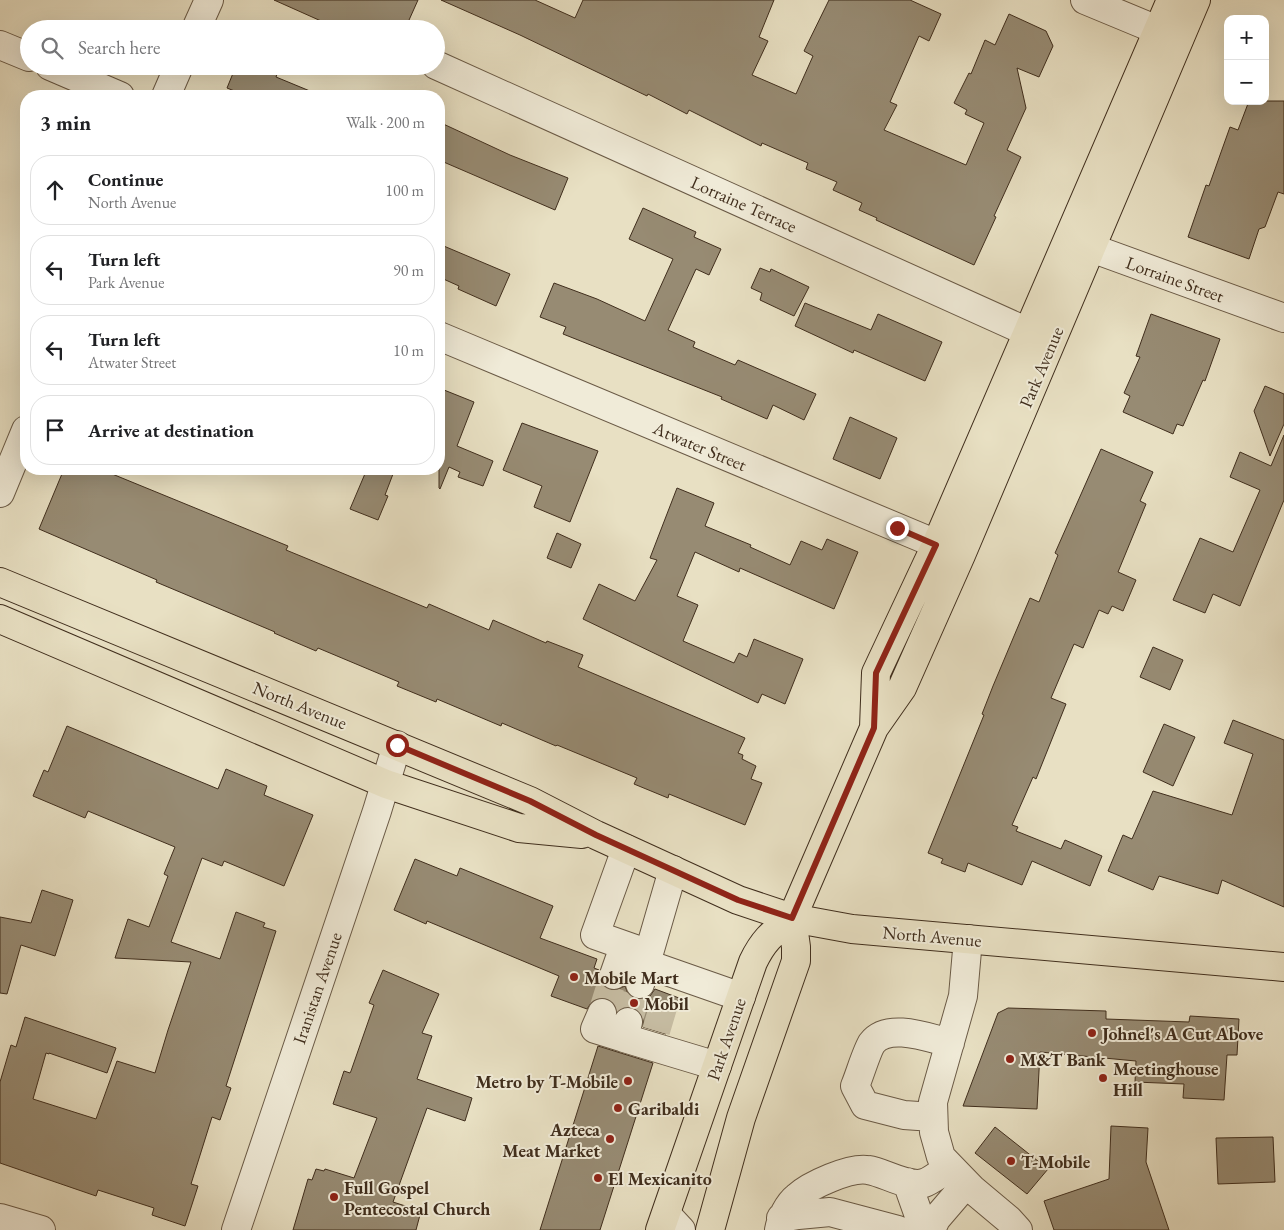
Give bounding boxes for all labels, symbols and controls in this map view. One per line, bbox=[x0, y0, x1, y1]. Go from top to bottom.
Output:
map controls bbox=[1224, 15, 1269, 105]
button: + bbox=[1224, 15, 1269, 60]
search box bbox=[20, 20, 445, 75]
icon: search bbox=[38, 34, 66, 62]
text: Search here bbox=[78, 35, 160, 60]
button: − bbox=[1224, 60, 1269, 105]
text: 3 min bbox=[40, 109, 91, 136]
text: Walk · 200 m bbox=[346, 112, 425, 133]
text: Continue bbox=[88, 167, 163, 192]
street label: Lorraine Terrace bbox=[687, 170, 801, 238]
icon: ahead bbox=[41, 176, 69, 204]
text: 100 m bbox=[385, 180, 424, 201]
text: North Avenue bbox=[88, 192, 176, 213]
text: Turn left bbox=[88, 247, 160, 272]
street label: Lorraine Street bbox=[1123, 251, 1228, 307]
icon: left bbox=[41, 256, 69, 284]
text: 90 m bbox=[393, 260, 424, 281]
text: Park Avenue bbox=[88, 272, 164, 293]
street label: Park Avenue bbox=[1014, 323, 1068, 411]
text: Turn left bbox=[88, 327, 160, 352]
icon: left bbox=[41, 336, 69, 364]
text: 10 m bbox=[393, 340, 424, 361]
text: Atwater Street bbox=[88, 352, 176, 373]
icon: arrive bbox=[41, 416, 69, 444]
street label: Atwater Street bbox=[649, 416, 750, 476]
text: Arrive at destination bbox=[88, 418, 254, 443]
route end bbox=[886, 517, 909, 540]
street label: North Avenue bbox=[250, 676, 350, 734]
route start bbox=[386, 734, 409, 757]
street label: North Avenue bbox=[882, 920, 982, 952]
street label: Iranistan Avenue bbox=[287, 929, 347, 1047]
place label: Mobile Mart bbox=[584, 966, 679, 989]
marker: Mobile Mart bbox=[568, 971, 580, 983]
place label: Mobil bbox=[644, 992, 689, 1015]
street label: Park Avenue bbox=[701, 995, 751, 1083]
marker: Mobil bbox=[628, 997, 640, 1009]
place label: Johnel's A Cut Above bbox=[1100, 1022, 1264, 1045]
marker: Johnel's A Cut Above bbox=[1086, 1027, 1098, 1039]
place label: M&T Bank bbox=[1020, 1048, 1107, 1071]
marker: M&T Bank bbox=[1004, 1053, 1016, 1065]
place label: Meetinghouse Hill bbox=[1113, 1057, 1219, 1101]
place label: Metro by T-Mobile bbox=[475, 1070, 618, 1093]
marker: Meetinghouse Hill bbox=[1097, 1072, 1109, 1084]
marker: Metro by T-Mobile bbox=[622, 1075, 634, 1087]
place label: Garibaldi bbox=[628, 1097, 700, 1120]
marker: Garibaldi bbox=[612, 1102, 624, 1114]
place label: Azteca Meat Market bbox=[502, 1118, 600, 1162]
marker: Azteca Meat Market bbox=[604, 1133, 616, 1145]
place label: T-Mobile bbox=[1021, 1150, 1091, 1173]
marker: T-Mobile bbox=[1005, 1155, 1017, 1167]
place label: El Mexicanito bbox=[608, 1167, 712, 1190]
marker: El Mexicanito bbox=[592, 1172, 604, 1184]
place label: Full Gospel Pentecostal Church bbox=[344, 1176, 490, 1220]
marker: Full Gospel Pentecostal Church bbox=[328, 1191, 340, 1203]

